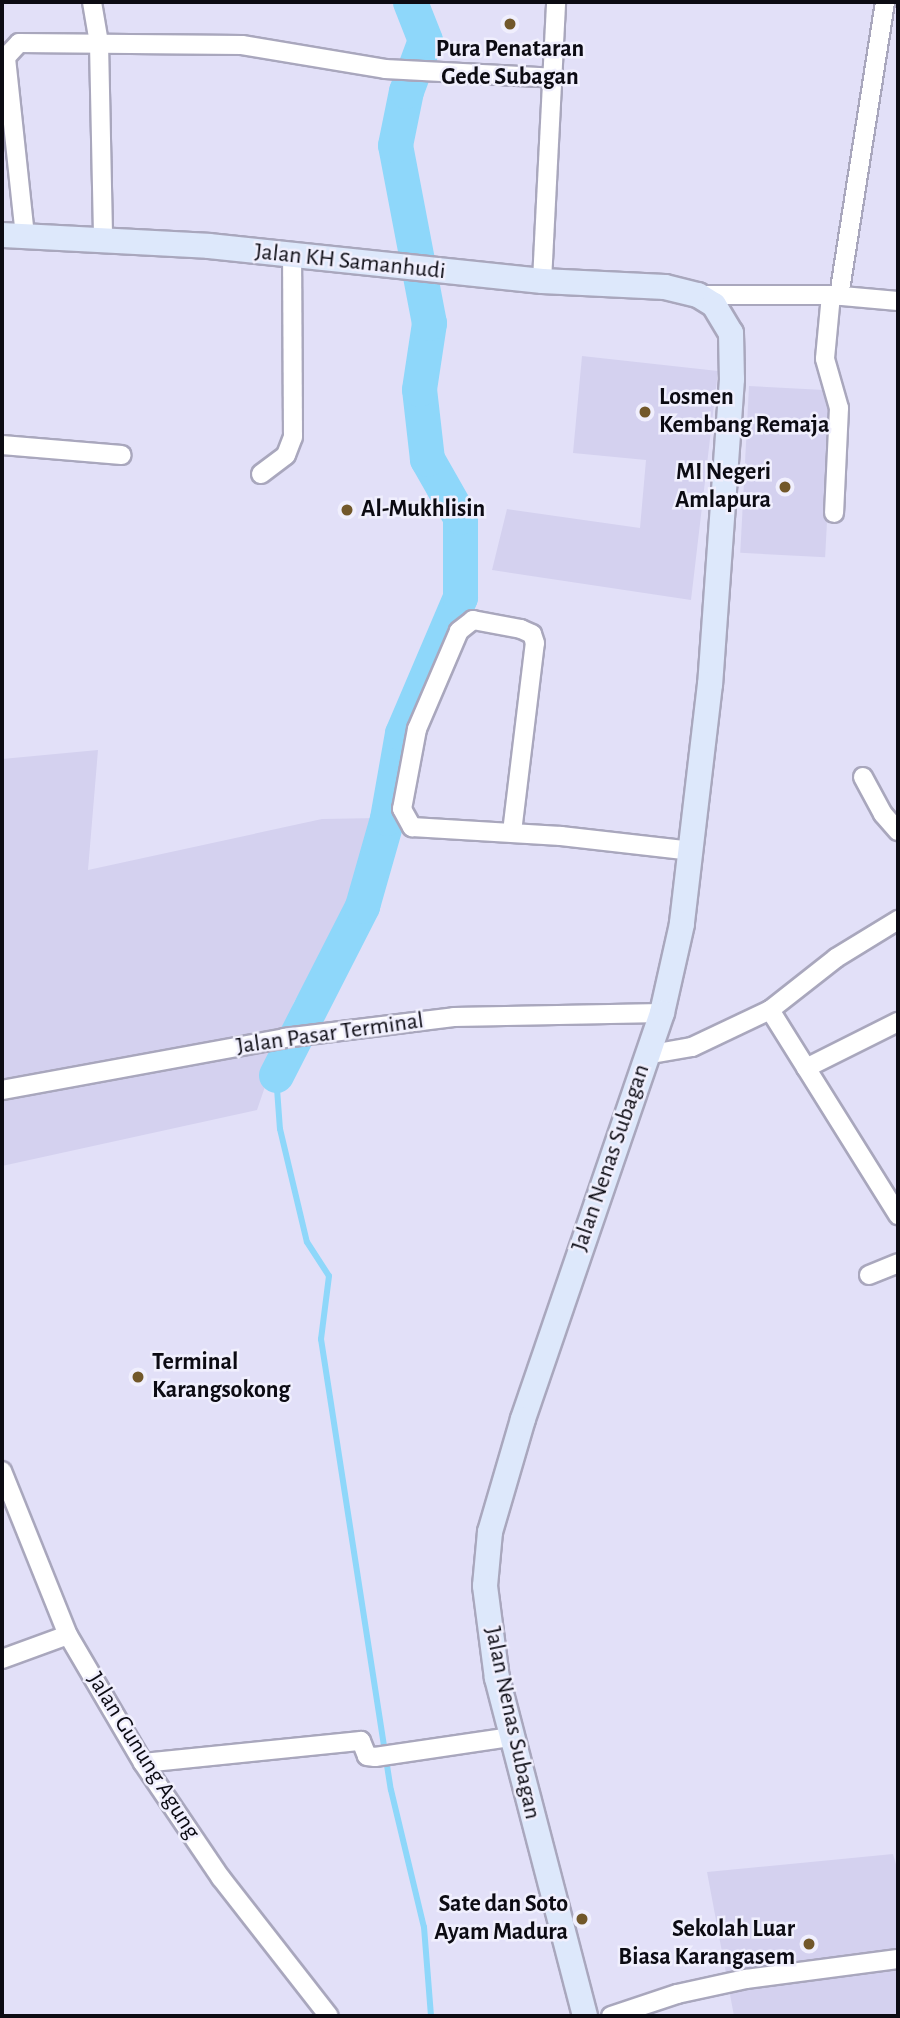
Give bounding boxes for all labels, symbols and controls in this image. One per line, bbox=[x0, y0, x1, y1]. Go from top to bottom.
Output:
marker: Pura Penataran Gede Subagan bbox=[502, 16, 518, 32]
place label: Pura Penataran Gede Subagan bbox=[436, 36, 584, 92]
street label: Jalan KH Samanhudi bbox=[253, 238, 447, 286]
place label: Losmen Kembang Remaja bbox=[659, 384, 829, 440]
marker: Losmen Kembang Remaja bbox=[637, 404, 653, 420]
place label: MI Negeri Amlapura bbox=[675, 459, 771, 515]
marker: MI Negeri Amlapura bbox=[777, 479, 793, 495]
place label: Al-Mukhlisin bbox=[361, 496, 485, 524]
marker: Al-Mukhlisin bbox=[339, 502, 355, 518]
street label: Jalan Pasar Terminal bbox=[234, 1007, 426, 1061]
street label: Jalan Nenas Subagan bbox=[565, 1061, 657, 1255]
place label: Terminal Karangsokong bbox=[152, 1349, 290, 1405]
marker: Terminal Karangsokong bbox=[130, 1369, 146, 1385]
street label: Jalan Nenas Subagan bbox=[478, 1624, 546, 1822]
street label: Jalan Gunung Agung bbox=[80, 1667, 206, 1845]
place label: Sate dan Soto Ayam Madura bbox=[434, 1891, 568, 1947]
marker: Sate dan Soto Ayam Madura bbox=[574, 1911, 590, 1927]
place label: Sekolah Luar Biasa Karangasem bbox=[618, 1916, 795, 1972]
marker: Sekolah Luar Biasa Karangasem bbox=[801, 1936, 817, 1952]

